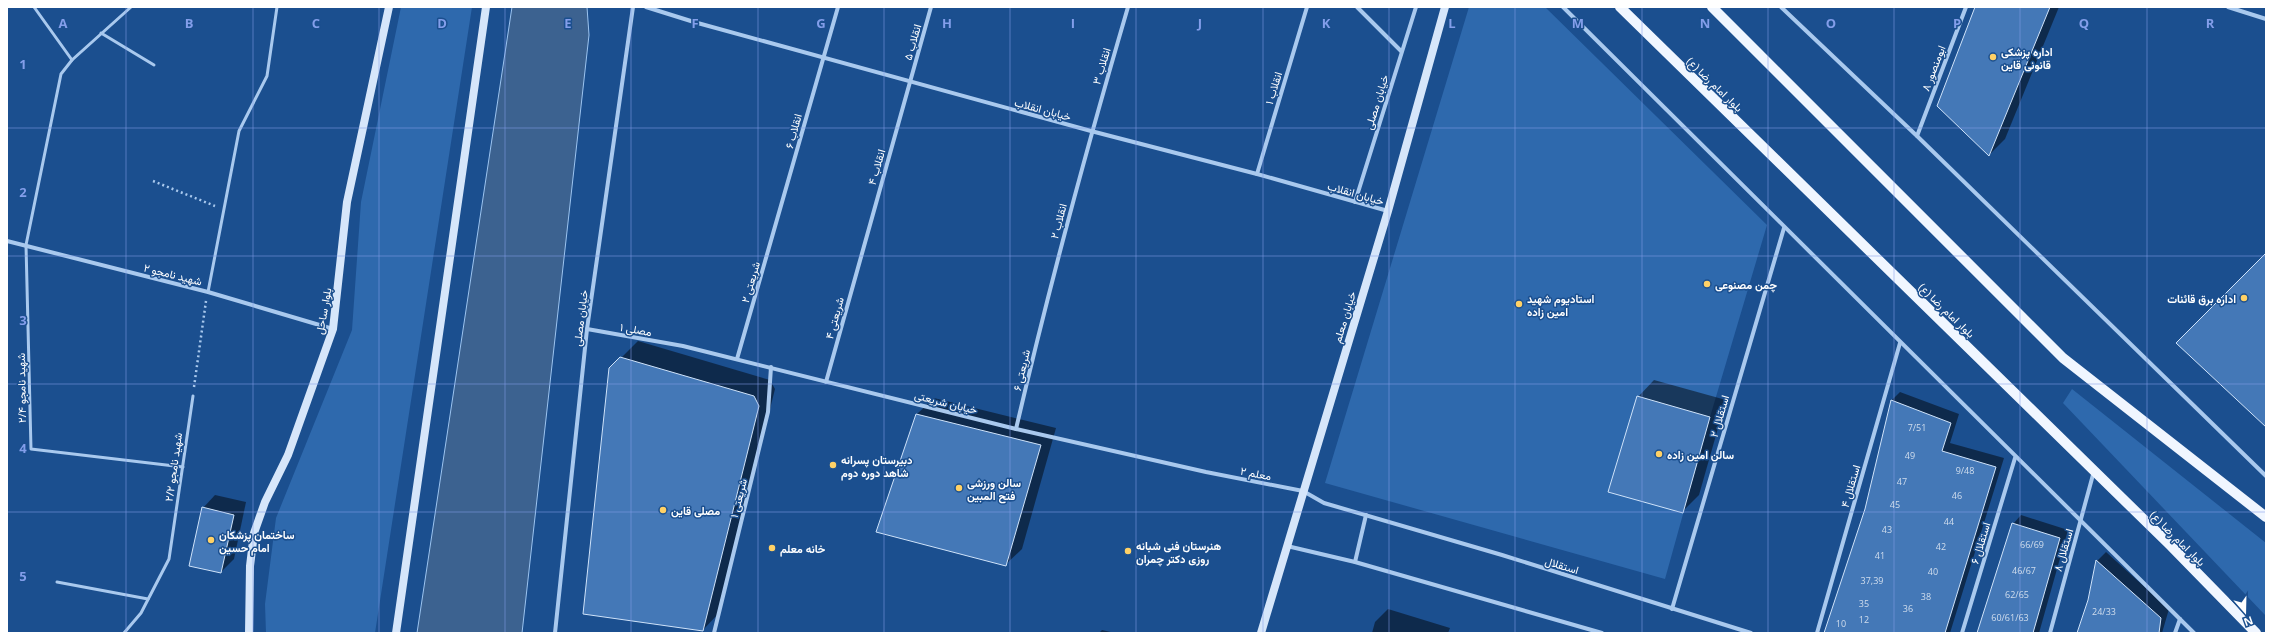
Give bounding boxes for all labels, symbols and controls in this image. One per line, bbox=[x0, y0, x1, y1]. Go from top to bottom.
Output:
text: A bbox=[59, 14, 68, 32]
text: B bbox=[185, 14, 194, 32]
text: C bbox=[312, 14, 320, 32]
text: D bbox=[437, 14, 447, 32]
text: E bbox=[564, 14, 572, 32]
text: F bbox=[691, 14, 699, 32]
text: G bbox=[816, 14, 826, 32]
text: H bbox=[942, 14, 952, 32]
text: I bbox=[1071, 14, 1075, 32]
text: J bbox=[1197, 14, 1202, 32]
text: K bbox=[1322, 14, 1331, 32]
text: L bbox=[1448, 14, 1456, 32]
text: M bbox=[1572, 14, 1584, 32]
text: N bbox=[1700, 14, 1710, 32]
text: O bbox=[1826, 14, 1836, 32]
text: P bbox=[1953, 14, 1961, 32]
text: Q bbox=[2079, 14, 2089, 32]
text: R bbox=[2206, 14, 2215, 32]
street label: انقلاب ۵ bbox=[900, 22, 924, 62]
street label: ابومنصور ۸ bbox=[1917, 43, 1949, 93]
place label: اداره پزشکی قانونی قاین bbox=[2001, 44, 2053, 72]
street label: انقلاب ۳ bbox=[1088, 46, 1114, 86]
marker: اداره پزشکی قانونی قاین bbox=[1988, 52, 1998, 62]
street label: بلوار امام رضا (ع) bbox=[1683, 53, 1746, 115]
text: 1 bbox=[19, 55, 27, 73]
street label: انقلاب ۱ bbox=[1261, 70, 1285, 106]
street label: خیابان مصلی bbox=[1361, 73, 1391, 131]
street label: خیابان انقلاب bbox=[1013, 94, 1073, 124]
street label: انقلاب ۶ bbox=[781, 112, 805, 150]
street label: انقلاب ۴ bbox=[864, 147, 888, 187]
street label: خیابان انقلاب bbox=[1326, 178, 1386, 208]
text: 2 bbox=[19, 183, 27, 201]
street label: انقلاب ۲ bbox=[1046, 202, 1070, 240]
street label: شهید نامجو ۲ bbox=[142, 259, 204, 289]
street label: شریعتی ۲ bbox=[737, 259, 763, 304]
place label: چمن مصنوعی bbox=[1715, 277, 1777, 293]
marker: چمن مصنوعی bbox=[1702, 279, 1712, 289]
street label: بلوار امام رضا (ع) bbox=[1915, 279, 1978, 341]
street label: بلوار ساحل bbox=[312, 287, 334, 335]
street label: خیابان مصلی bbox=[569, 289, 591, 347]
street label: خیابان معلم bbox=[1329, 289, 1360, 345]
place label: استادیوم شهید امین زاده bbox=[1527, 291, 1594, 319]
place label: اداره برق قائنات bbox=[2167, 291, 2236, 306]
marker: اداره برق قائنات bbox=[2239, 293, 2249, 303]
street label: شریعتی ۴ bbox=[821, 295, 847, 341]
marker: استادیوم شهید امین زاده bbox=[1514, 299, 1524, 309]
text: 3 bbox=[19, 311, 27, 329]
street label: مصلی ۱ bbox=[619, 319, 653, 339]
street label: شریعتی ۶ bbox=[1009, 348, 1033, 392]
street label: شهید نامجو ۲/۴ bbox=[13, 353, 29, 423]
street label: خیابان شریعتی bbox=[913, 387, 979, 417]
street label: استقلال ۲ bbox=[1706, 393, 1732, 439]
house number: 7/51 bbox=[1908, 421, 1926, 434]
street label: شهید نامجو ۲/۲ bbox=[161, 431, 185, 502]
text: 4 bbox=[19, 439, 27, 457]
place label: سالن امین زاده bbox=[1667, 447, 1734, 462]
marker: سالن امین زاده bbox=[1654, 449, 1664, 459]
house number: 49 bbox=[1905, 449, 1915, 462]
place label: دبیرستان پسرانه شاهد دوره دوم bbox=[841, 452, 913, 481]
marker: دبیرستان پسرانه شاهد دوره دوم bbox=[828, 460, 838, 470]
street label: معلم ۲ bbox=[1239, 463, 1273, 484]
street label: استقلال ۴ bbox=[1837, 463, 1863, 509]
house number: 9/48 bbox=[1956, 464, 1974, 477]
place label: سالن ورزشی فتح المبین bbox=[967, 475, 1021, 504]
house number: 47 bbox=[1897, 475, 1907, 488]
street label: شریعتی ۱ bbox=[726, 477, 750, 519]
marker: سالن ورزشی فتح المبین bbox=[954, 483, 964, 493]
house number: 46 bbox=[1952, 489, 1962, 502]
house number: 45 bbox=[1890, 498, 1900, 511]
place label: مصلی قاین bbox=[671, 503, 720, 518]
marker: مصلی قاین bbox=[658, 505, 668, 515]
street label: بلوار امام رضا (ع) bbox=[2146, 507, 2209, 570]
house number: 44 bbox=[1944, 515, 1954, 528]
street label: استقلال ۶ bbox=[1967, 520, 1993, 566]
house number: 43 bbox=[1882, 523, 1892, 536]
place label: ساختمان پزشکان امام حسین bbox=[219, 527, 295, 556]
street label: استقلال ۸ bbox=[2050, 527, 2076, 573]
marker: ساختمان پزشکان امام حسین bbox=[206, 535, 216, 545]
place label: هنرستان فنی شبانه روزی دکتر چمران bbox=[1136, 538, 1221, 567]
house number: 66/69 bbox=[2020, 538, 2044, 551]
house number: 42 bbox=[1936, 540, 1946, 553]
place label: خانه معلم bbox=[780, 541, 826, 557]
marker: خانه معلم bbox=[767, 543, 777, 553]
marker: هنرستان فنی شبانه روزی دکتر چمران bbox=[1123, 546, 1133, 556]
house number: 41 bbox=[1875, 549, 1885, 562]
street label: استقلال bbox=[1543, 553, 1581, 577]
house number: 46/67 bbox=[2012, 564, 2036, 577]
house number: 40 bbox=[1928, 565, 1938, 578]
text: 5 bbox=[19, 567, 27, 585]
house number: 37,39 bbox=[1861, 574, 1883, 587]
house number: 62/65 bbox=[2005, 588, 2029, 601]
house number: 38 bbox=[1921, 590, 1931, 603]
north arrow bbox=[2225, 592, 2265, 632]
house number: 35 bbox=[1859, 597, 1869, 610]
house number: 36 bbox=[1903, 602, 1913, 615]
house number: 24/33 bbox=[2092, 605, 2116, 618]
house number: 60/61/63 bbox=[1991, 611, 2029, 624]
house number: 12 bbox=[1859, 613, 1869, 626]
text: N bbox=[2242, 613, 2255, 630]
house number: 10 bbox=[1836, 617, 1846, 630]

